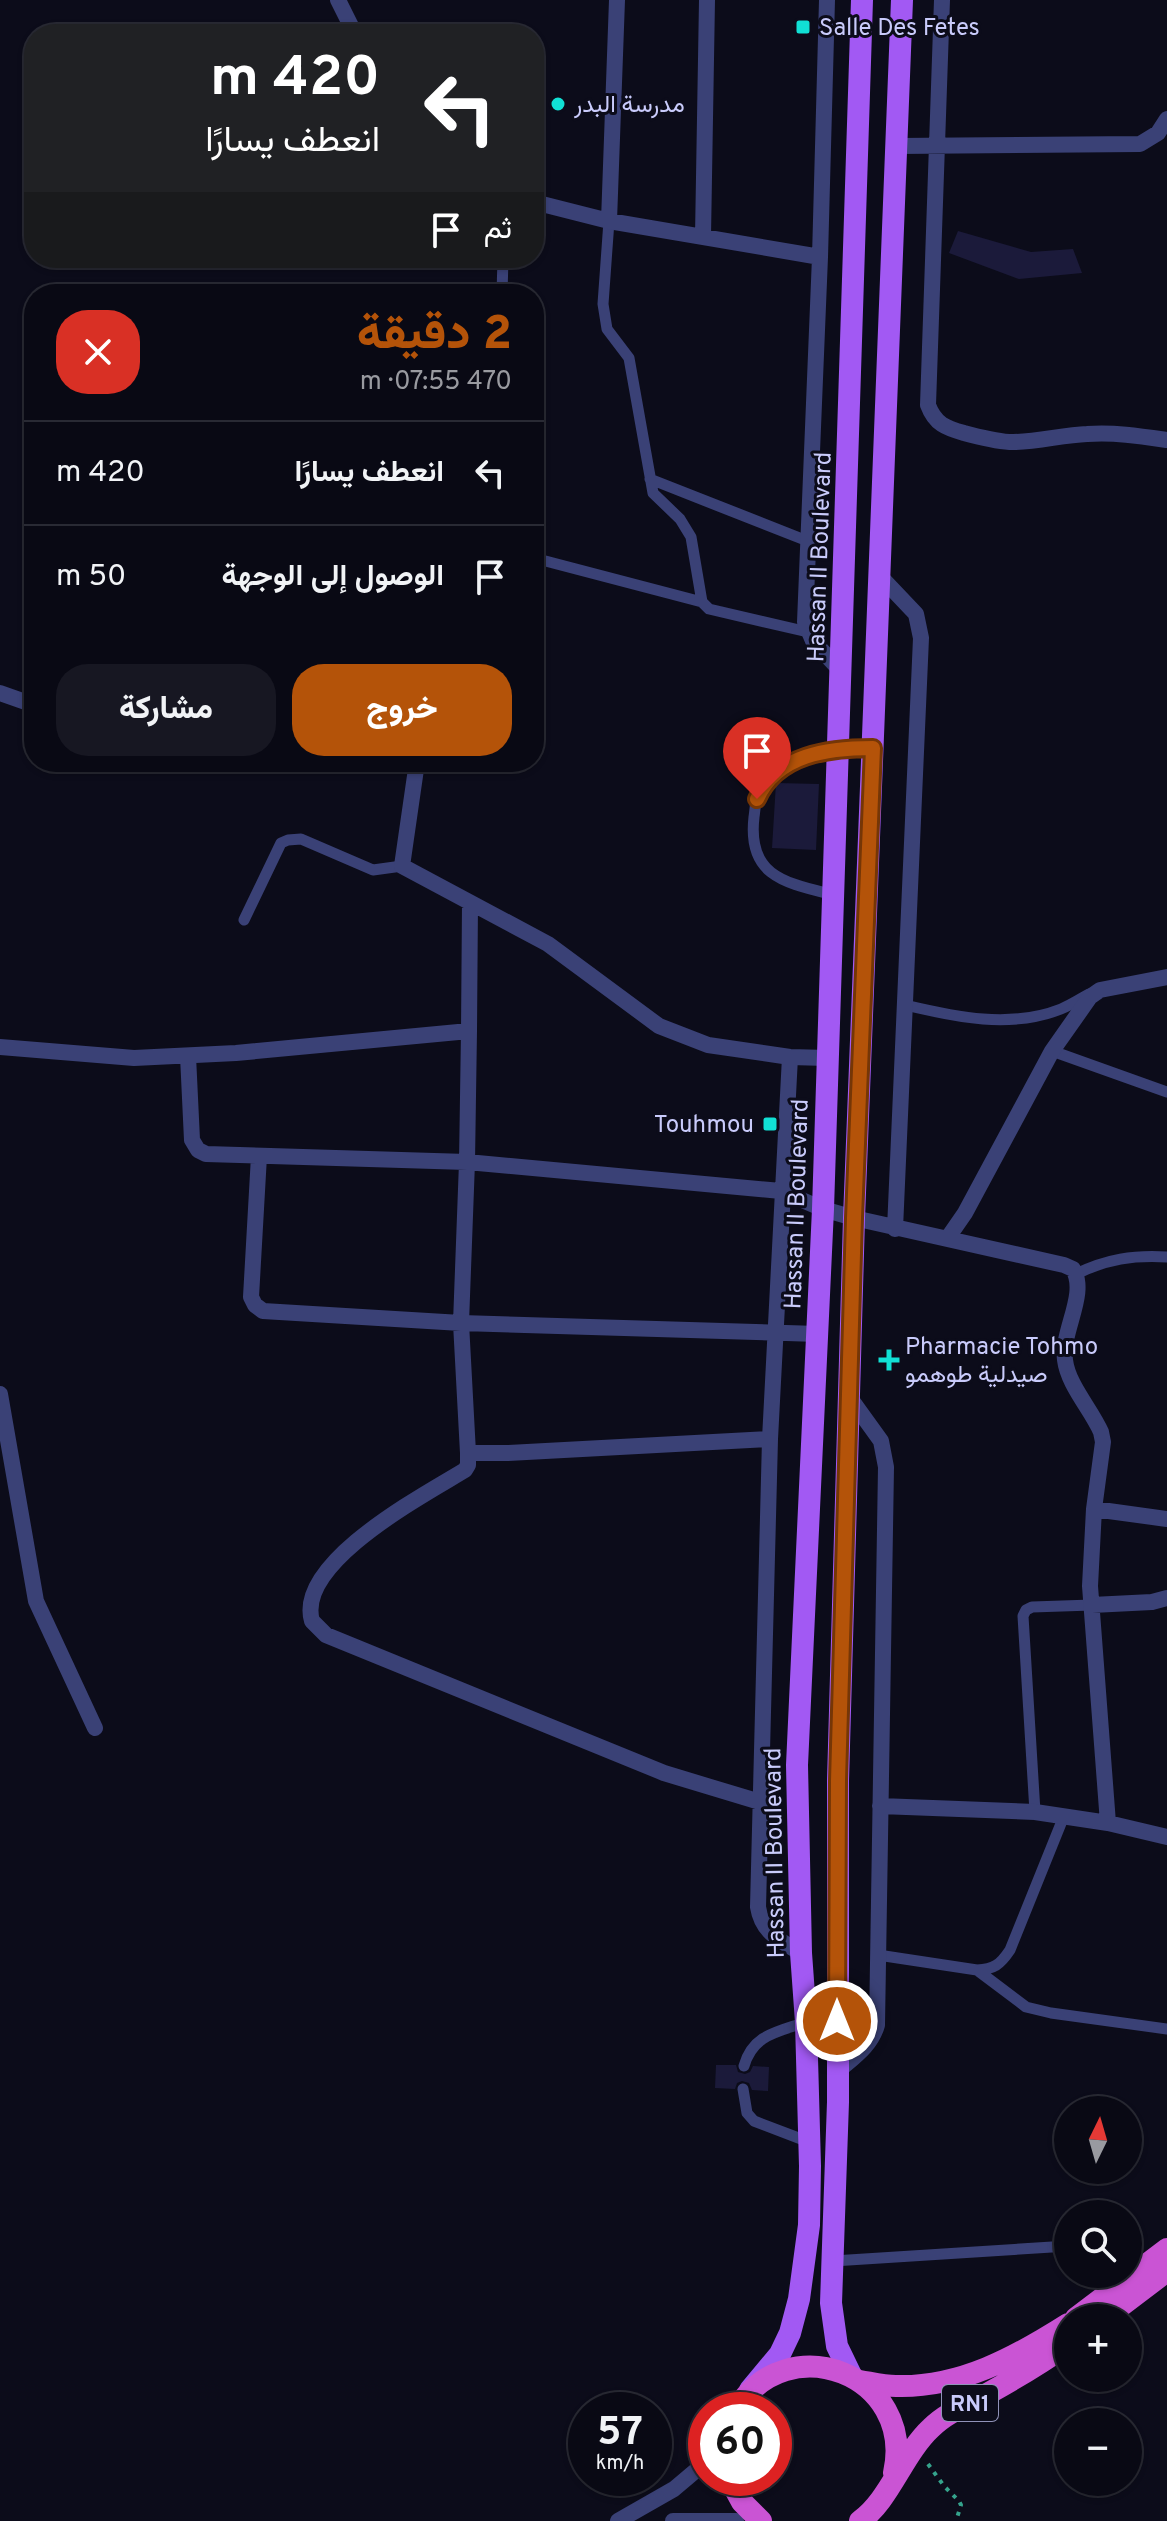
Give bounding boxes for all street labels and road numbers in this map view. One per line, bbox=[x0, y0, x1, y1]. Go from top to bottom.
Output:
street label: Hassan II Boulevard bbox=[802, 451, 840, 663]
street label: Hassan II Boulevard bbox=[779, 1098, 817, 1310]
street label: Hassan II Boulevard bbox=[759, 1747, 793, 1959]
road number: RN1 bbox=[942, 2385, 998, 2421]

